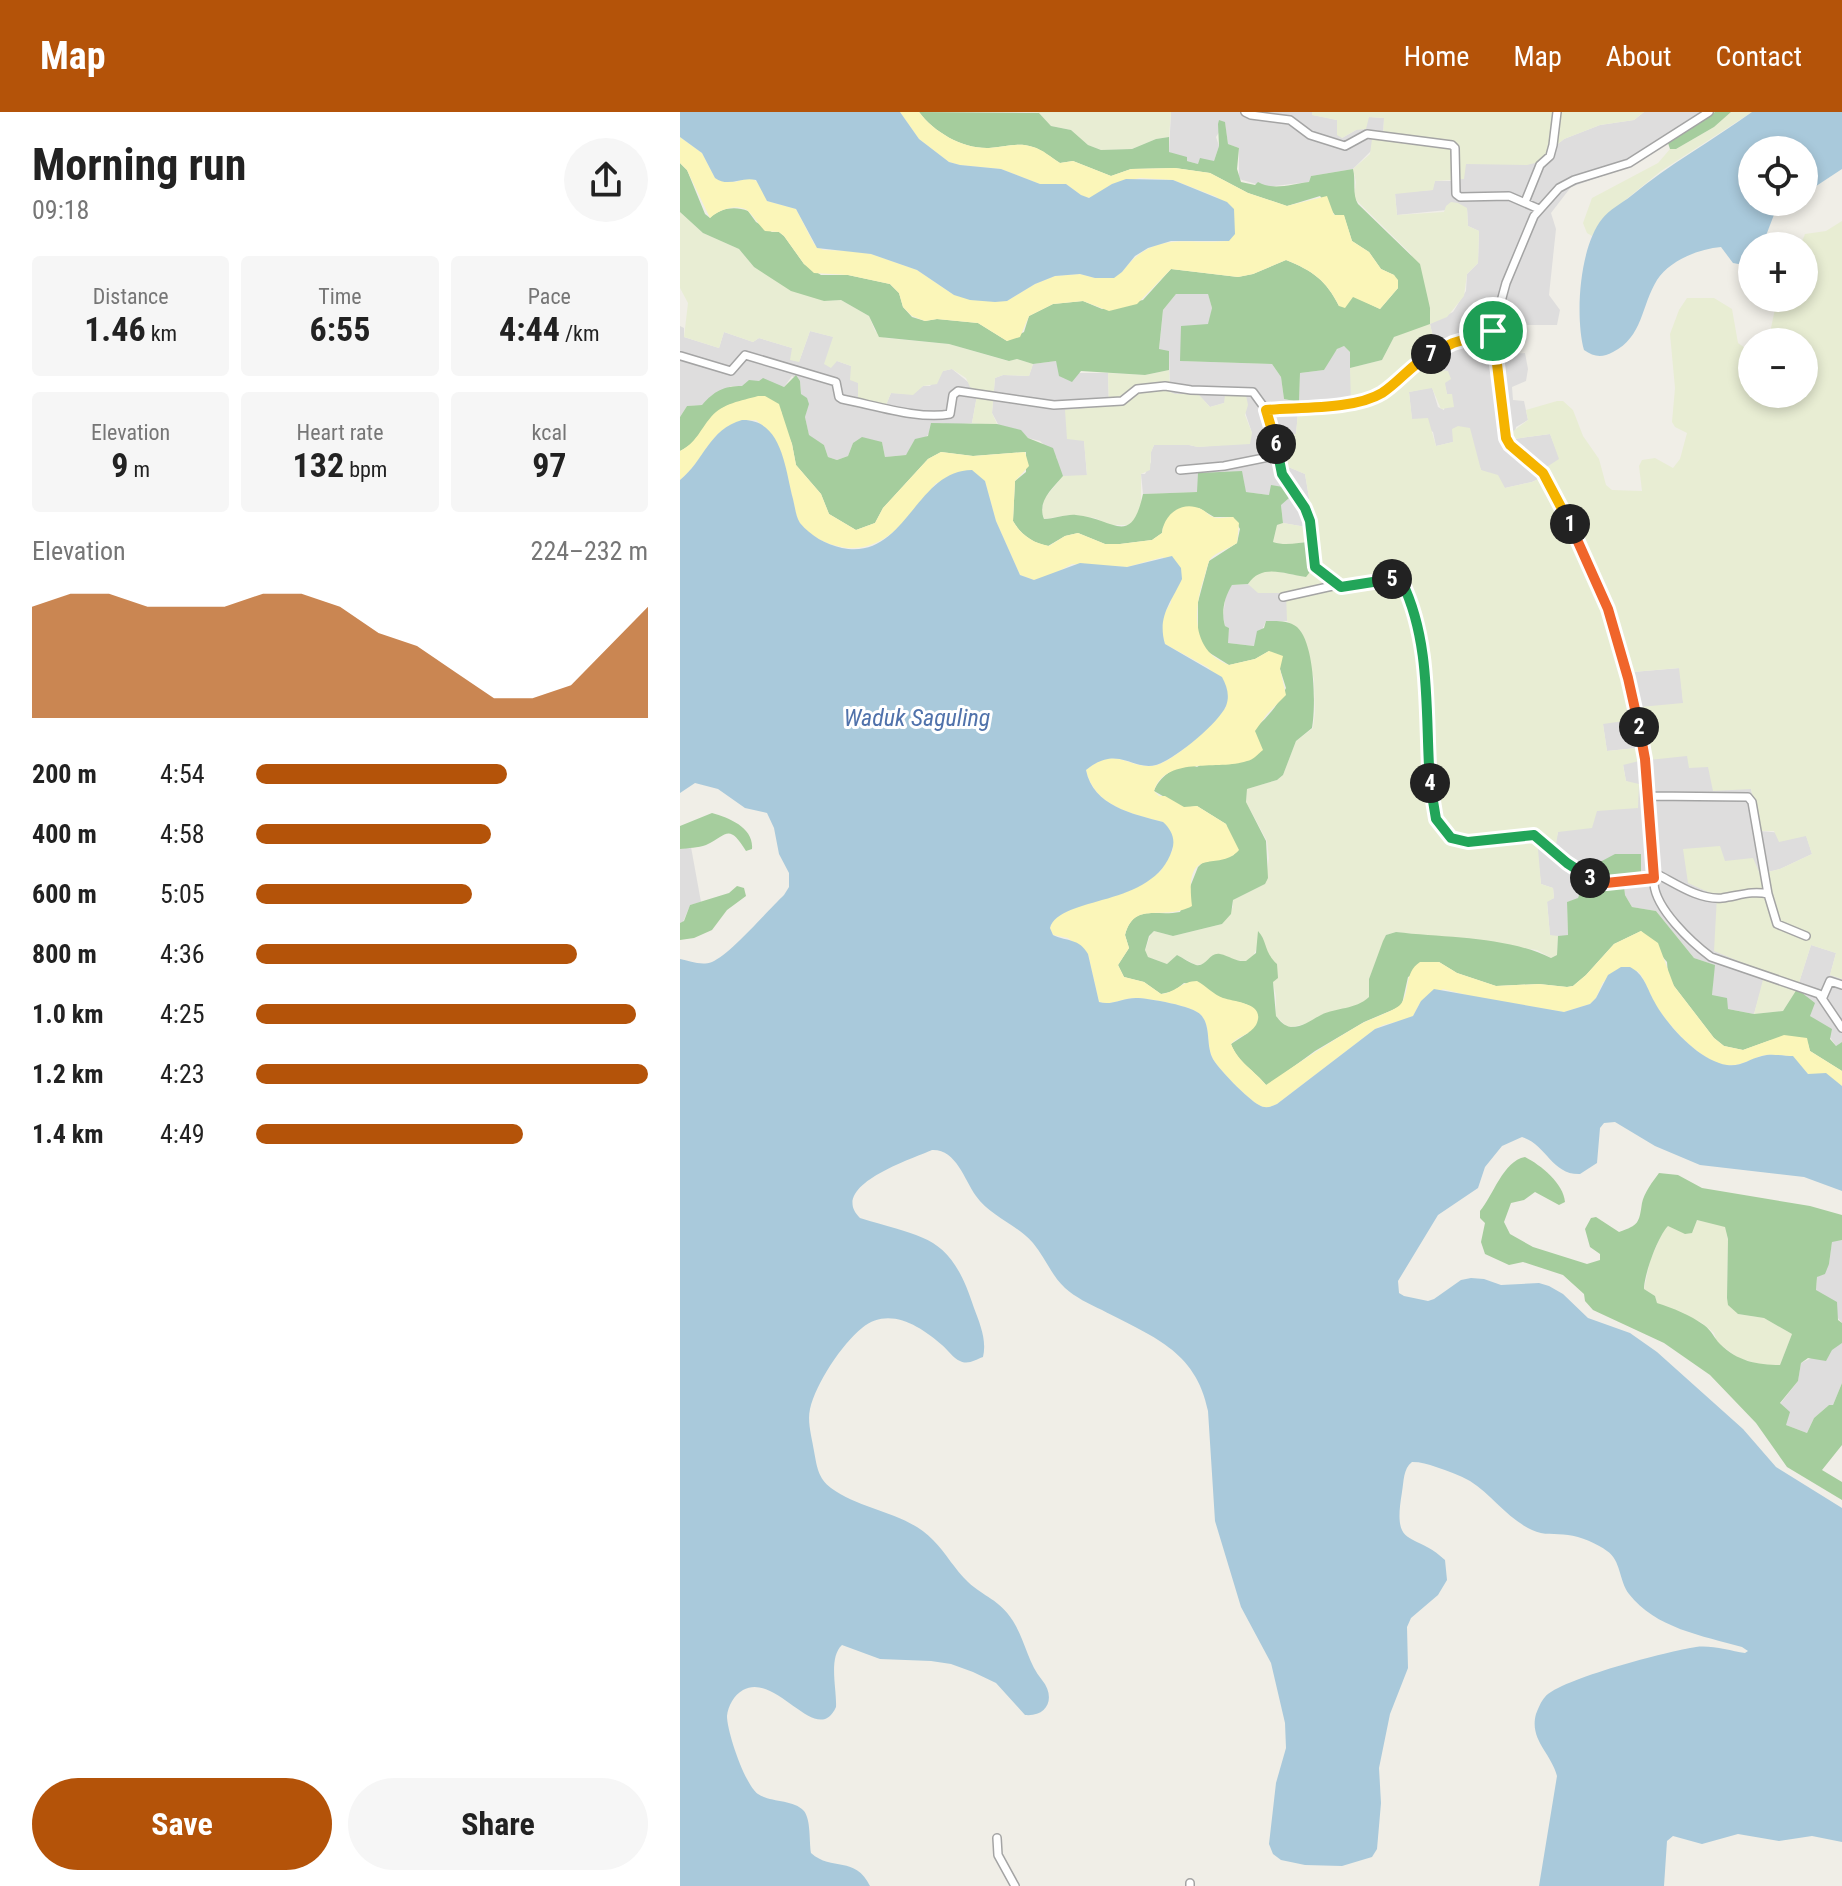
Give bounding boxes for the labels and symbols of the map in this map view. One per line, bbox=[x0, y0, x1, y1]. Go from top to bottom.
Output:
pin bbox=[1459, 297, 1527, 365]
pin: 7 bbox=[1411, 334, 1451, 374]
pin: 6 bbox=[1256, 424, 1296, 464]
pin: 1 bbox=[1550, 504, 1590, 544]
pin: 5 bbox=[1372, 559, 1412, 599]
water label: Waduk Saguling bbox=[844, 704, 990, 732]
pin: 2 bbox=[1619, 707, 1659, 747]
pin: 4 bbox=[1410, 763, 1450, 803]
pin: 3 bbox=[1570, 858, 1610, 898]

